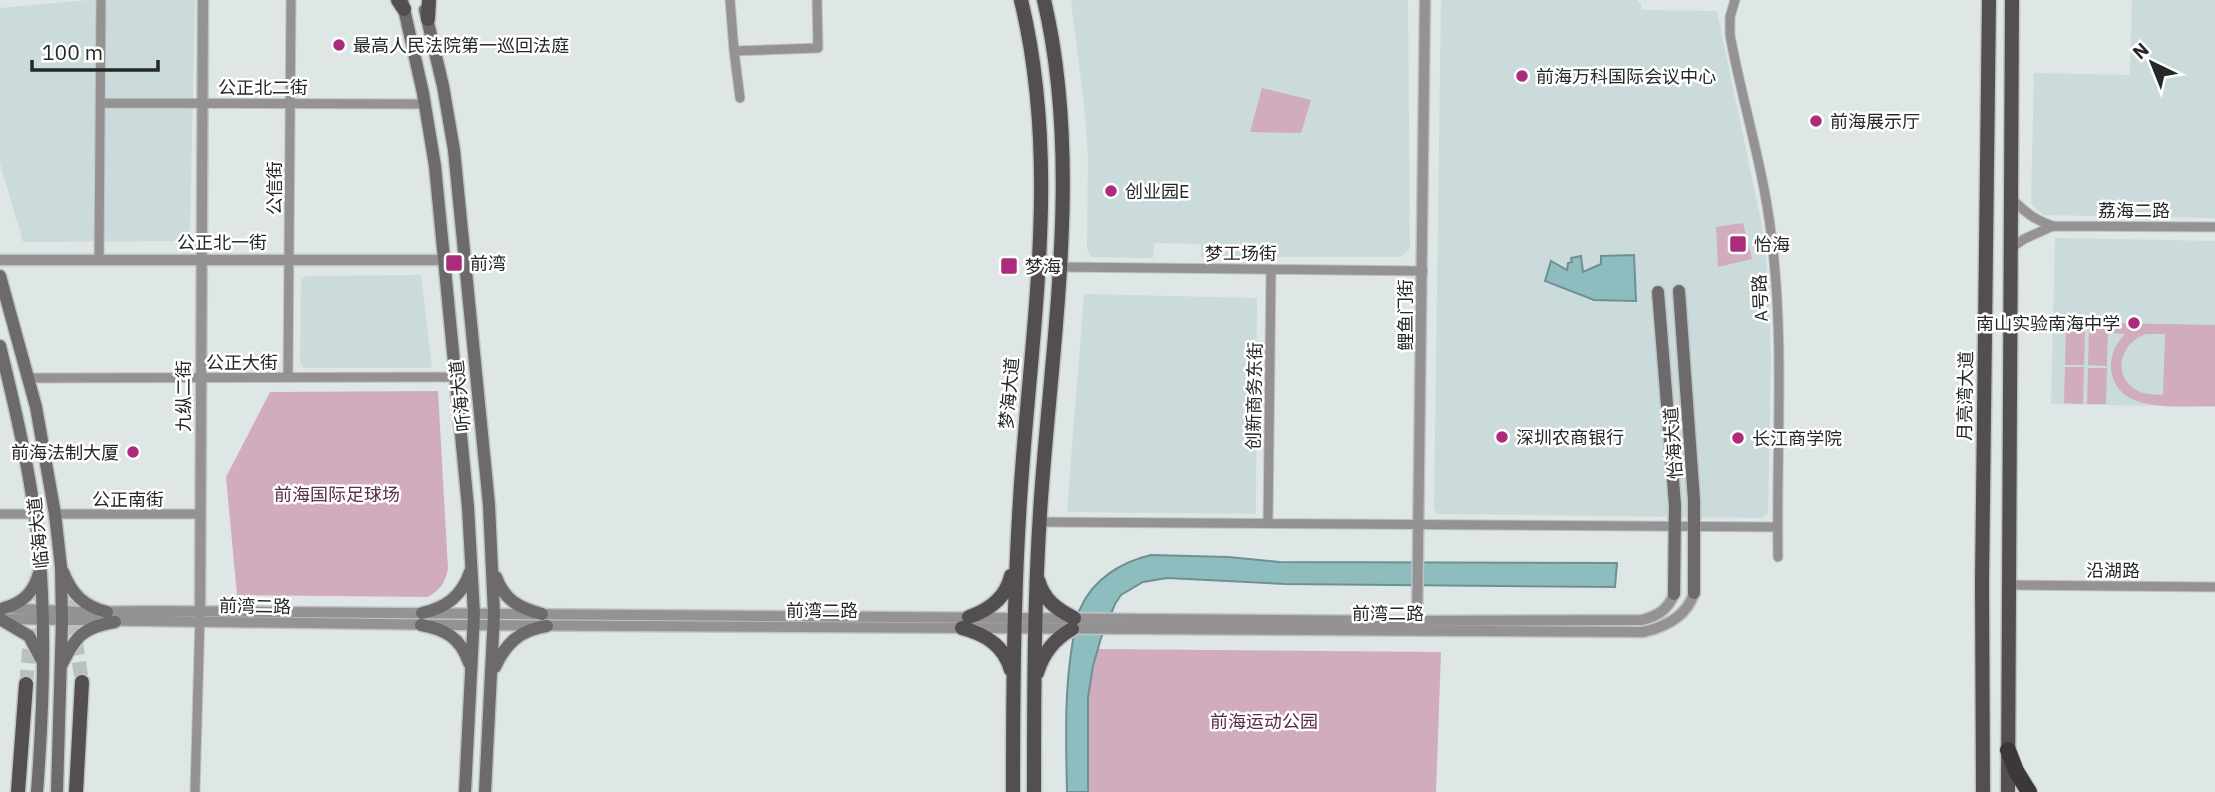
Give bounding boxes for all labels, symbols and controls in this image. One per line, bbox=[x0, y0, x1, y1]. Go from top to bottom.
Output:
scale bar bbox=[32, 28, 158, 72]
north arrow bbox=[2117, 28, 2187, 98]
place label: 最高人民法院第一巡回法庭 bbox=[353, 34, 569, 57]
marker: 最高人民法院第一巡回法庭 bbox=[331, 37, 347, 53]
text: N bbox=[2127, 37, 2154, 64]
text: 100 m bbox=[42, 38, 103, 66]
place label: 前海万科国际会议中心 bbox=[1536, 65, 1716, 88]
marker: 前海万科国际会议中心 bbox=[1514, 68, 1530, 84]
street label: 公正北二街 bbox=[218, 76, 308, 99]
place label: 前海展示厅 bbox=[1830, 110, 1920, 133]
marker: 前海展示厅 bbox=[1808, 113, 1824, 129]
street label: 公信街 bbox=[263, 161, 286, 215]
place label: 创业园E bbox=[1125, 180, 1190, 203]
marker: 创业园E bbox=[1103, 183, 1119, 199]
street label: 荔海二路 bbox=[2098, 199, 2170, 222]
street label: 公正北一街 bbox=[177, 231, 267, 254]
place label: 怡海 bbox=[1754, 233, 1790, 256]
marker: 怡海 bbox=[1728, 234, 1748, 254]
street label: 梦工场街 bbox=[1205, 242, 1277, 265]
place label: 前湾 bbox=[470, 252, 506, 275]
marker: 前湾 bbox=[444, 253, 464, 273]
place label: 梦海 bbox=[1025, 255, 1061, 278]
marker: 梦海 bbox=[999, 256, 1019, 276]
street label: A号路 bbox=[1747, 274, 1773, 322]
street label: 鲤鱼门街 bbox=[1394, 279, 1417, 351]
place label: 南山实验南海中学 bbox=[1976, 312, 2120, 335]
marker: 南山实验南海中学 bbox=[2126, 315, 2142, 331]
street label: 创新商务东街 bbox=[1242, 342, 1266, 450]
street label: 公正大街 bbox=[206, 351, 278, 374]
street label: 月亮湾大道 bbox=[1953, 351, 1977, 441]
street label: 梦海大道 bbox=[994, 356, 1024, 430]
street label: 听海大道 bbox=[445, 359, 475, 433]
street label: 九纵二街 bbox=[172, 360, 195, 432]
street label: 怡海大道 bbox=[1659, 406, 1687, 480]
place label: 深圳农商银行 bbox=[1516, 426, 1624, 449]
place label: 长江商学院 bbox=[1752, 427, 1842, 450]
marker: 深圳农商银行 bbox=[1494, 429, 1510, 445]
marker: 长江商学院 bbox=[1730, 430, 1746, 446]
place label: 前海法制大厦 bbox=[11, 441, 119, 464]
marker: 前海法制大厦 bbox=[125, 444, 141, 460]
park label: 前海国际足球场 bbox=[274, 483, 400, 506]
street label: 公正南街 bbox=[92, 488, 164, 511]
street label: 临海大道 bbox=[23, 496, 53, 570]
street label: 沿湖路 bbox=[2086, 559, 2140, 582]
street label: 前湾二路 bbox=[219, 594, 291, 618]
street label: 前湾二路 bbox=[786, 599, 858, 622]
street label: 前湾二路 bbox=[1352, 602, 1424, 625]
park label: 前海运动公园 bbox=[1210, 710, 1318, 733]

